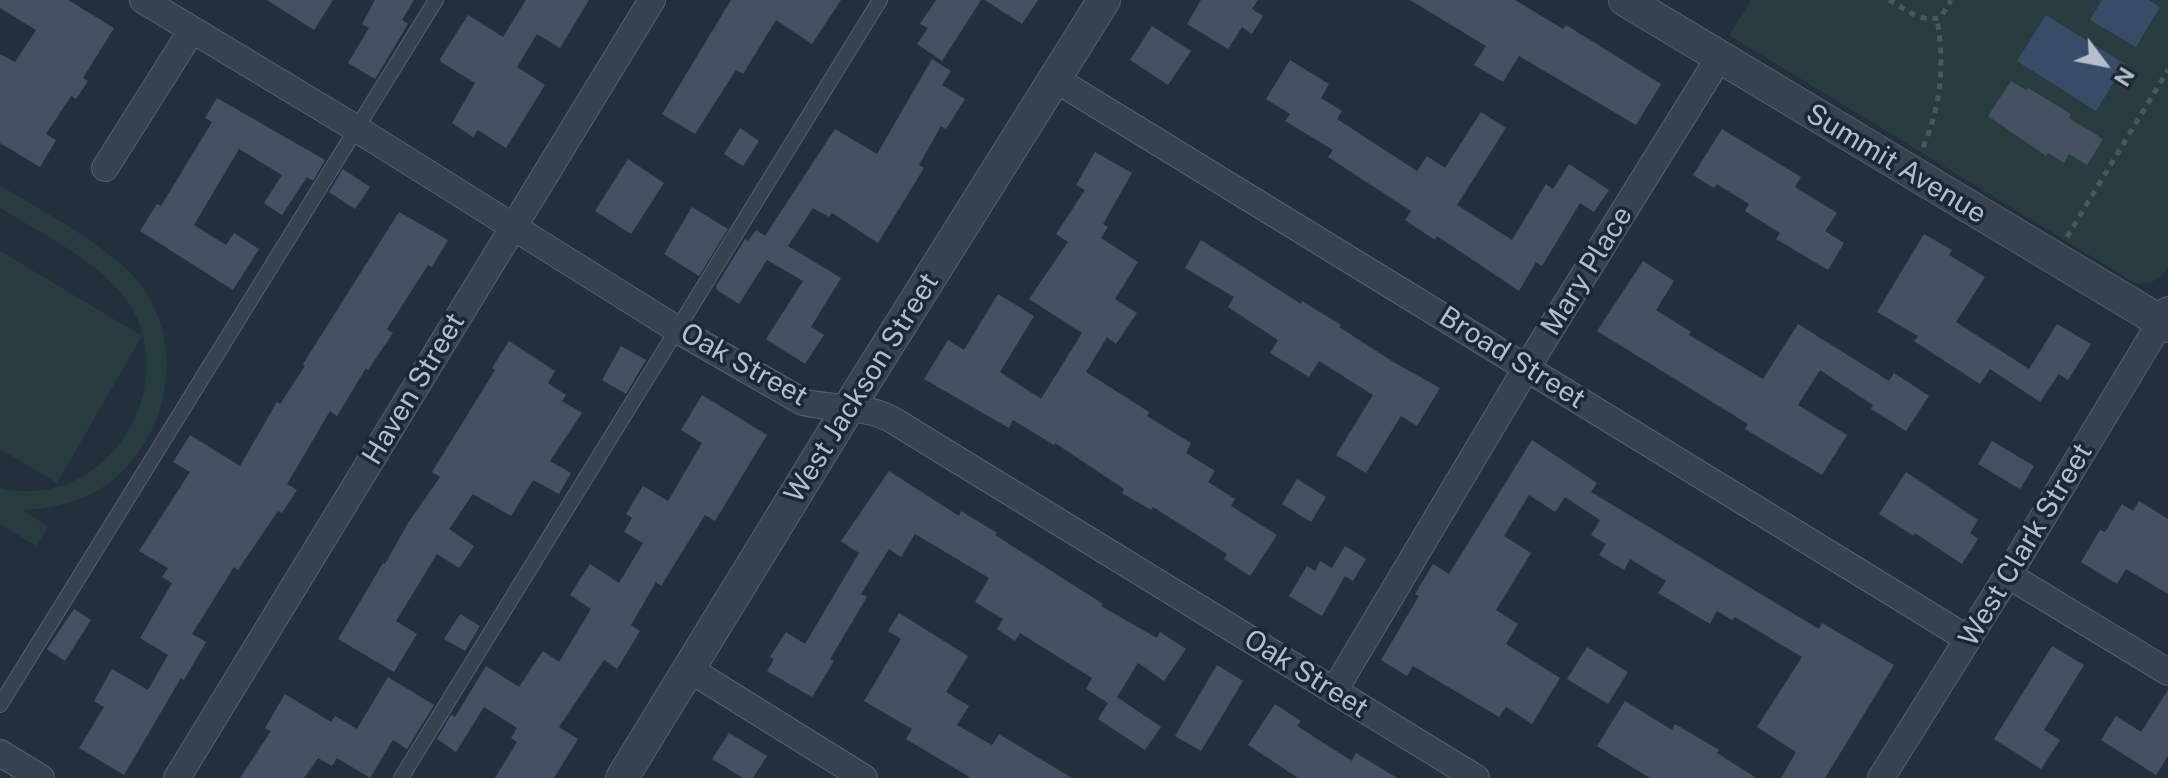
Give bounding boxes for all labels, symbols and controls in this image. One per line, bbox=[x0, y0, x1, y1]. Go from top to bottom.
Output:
north arrow bbox=[2064, 24, 2144, 104]
text: N bbox=[2109, 63, 2140, 91]
street label: Summit Avenue bbox=[1800, 97, 1992, 231]
street label: Mary Place bbox=[1534, 200, 1640, 342]
street label: West Jackson Street bbox=[778, 267, 946, 509]
street label: Broad Street bbox=[1433, 300, 1591, 416]
street label: Haven Street bbox=[356, 307, 472, 471]
street label: Oak Street bbox=[675, 316, 813, 414]
street label: West Clark Street bbox=[1952, 437, 2100, 653]
street label: Oak Street bbox=[1238, 623, 1374, 725]

